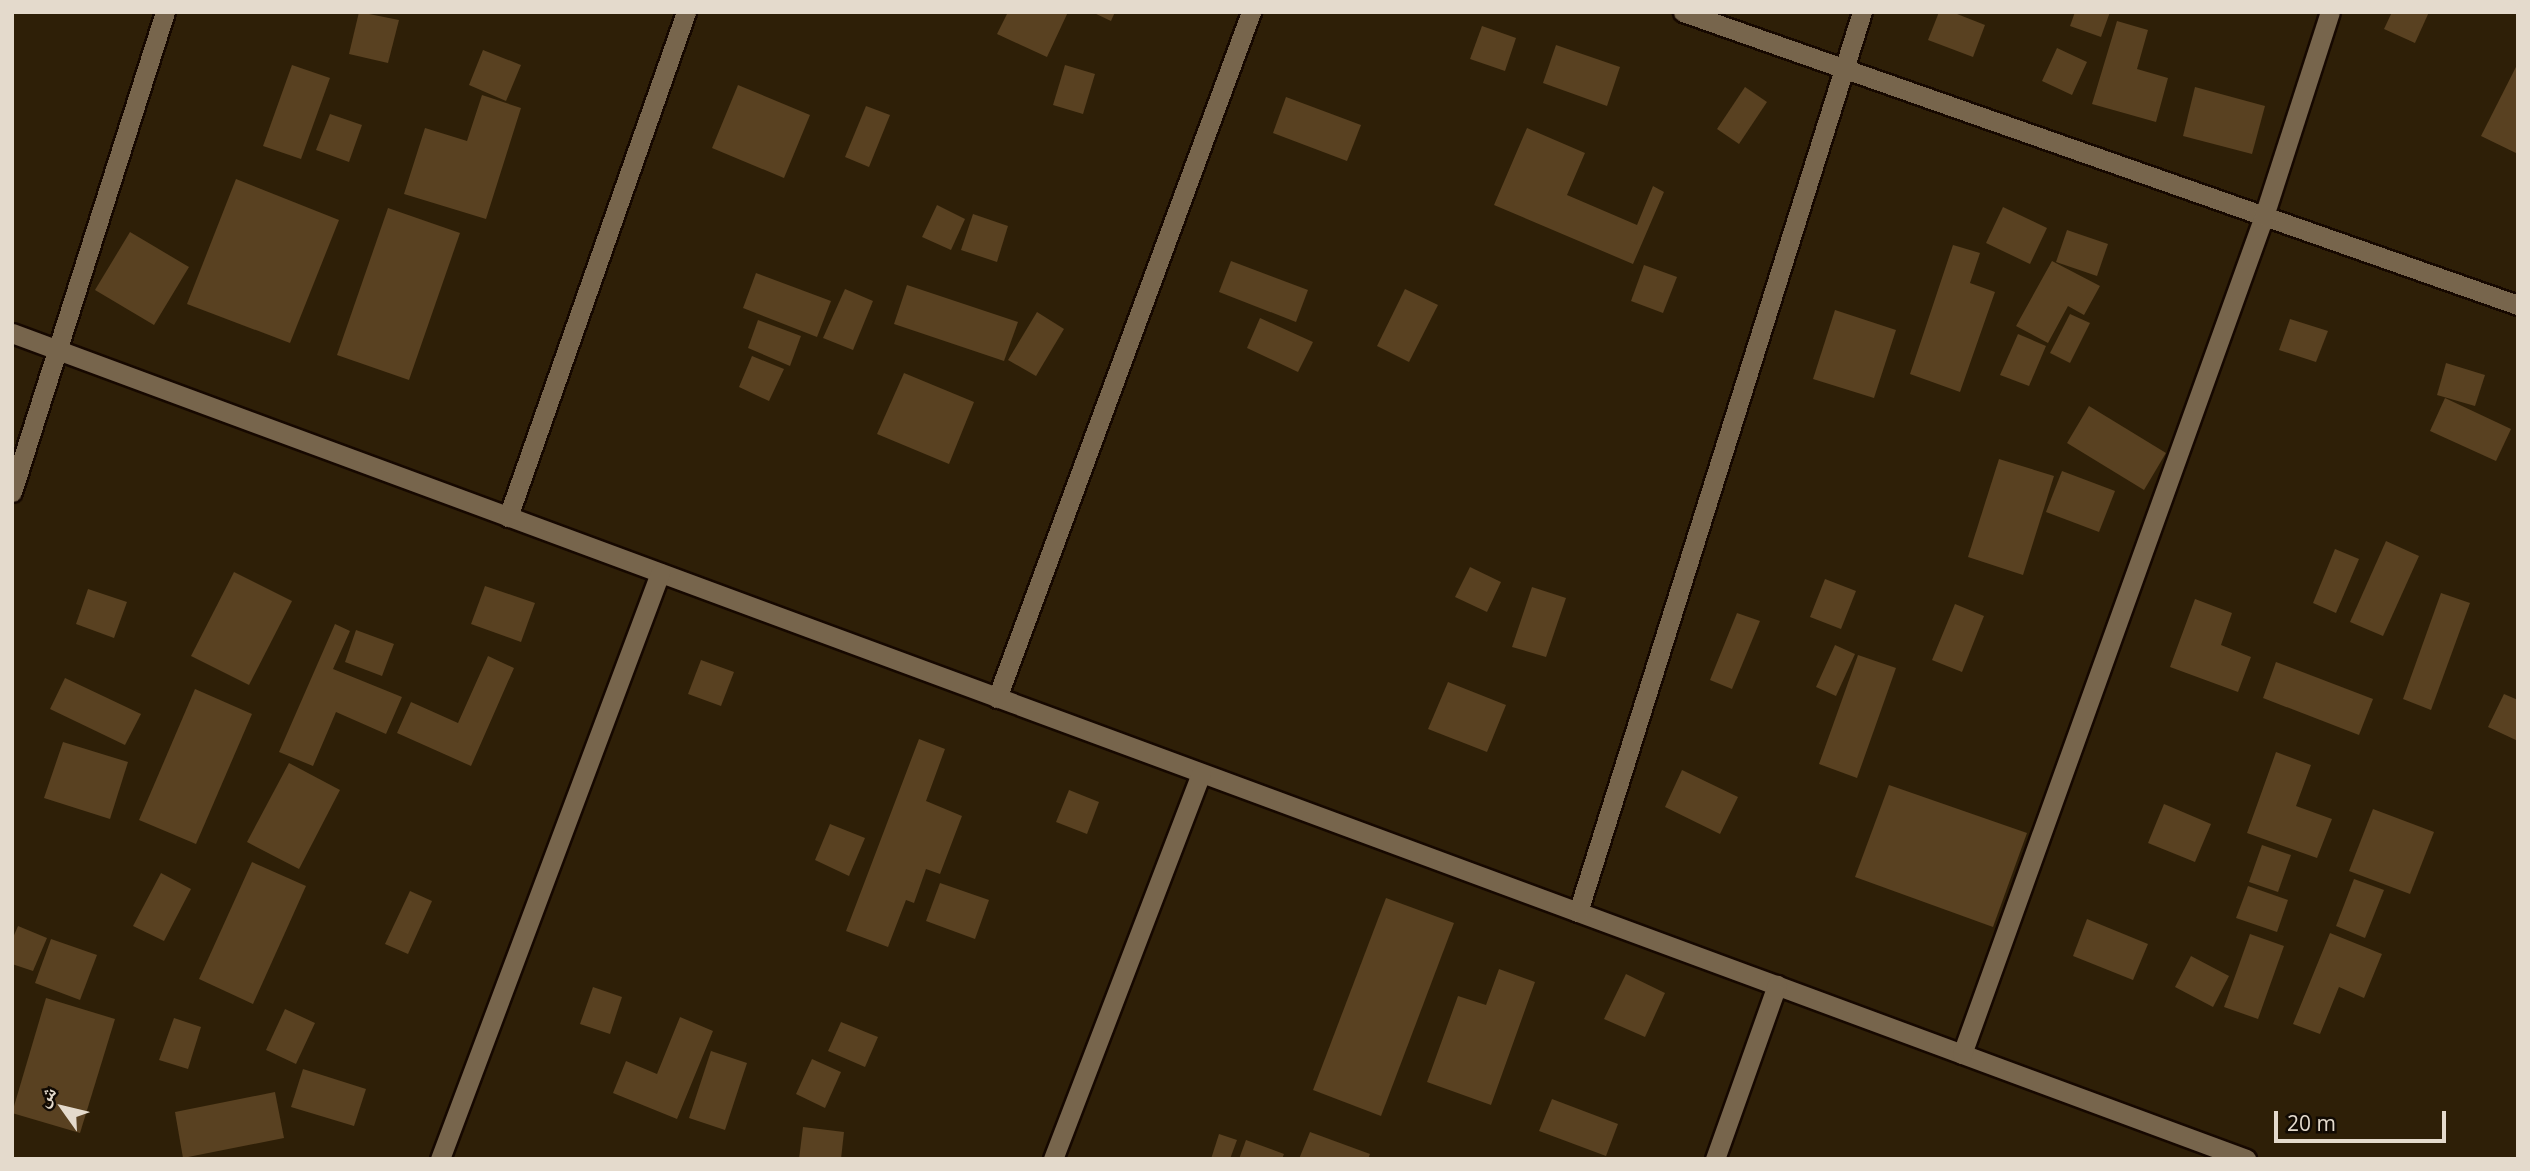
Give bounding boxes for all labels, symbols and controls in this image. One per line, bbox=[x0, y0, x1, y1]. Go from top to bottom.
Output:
north arrow bbox=[28, 1073, 98, 1143]
text: ش bbox=[29, 1081, 62, 1112]
scale bar bbox=[2278, 1098, 2450, 1142]
text: 20 m bbox=[2287, 1109, 2336, 1137]

